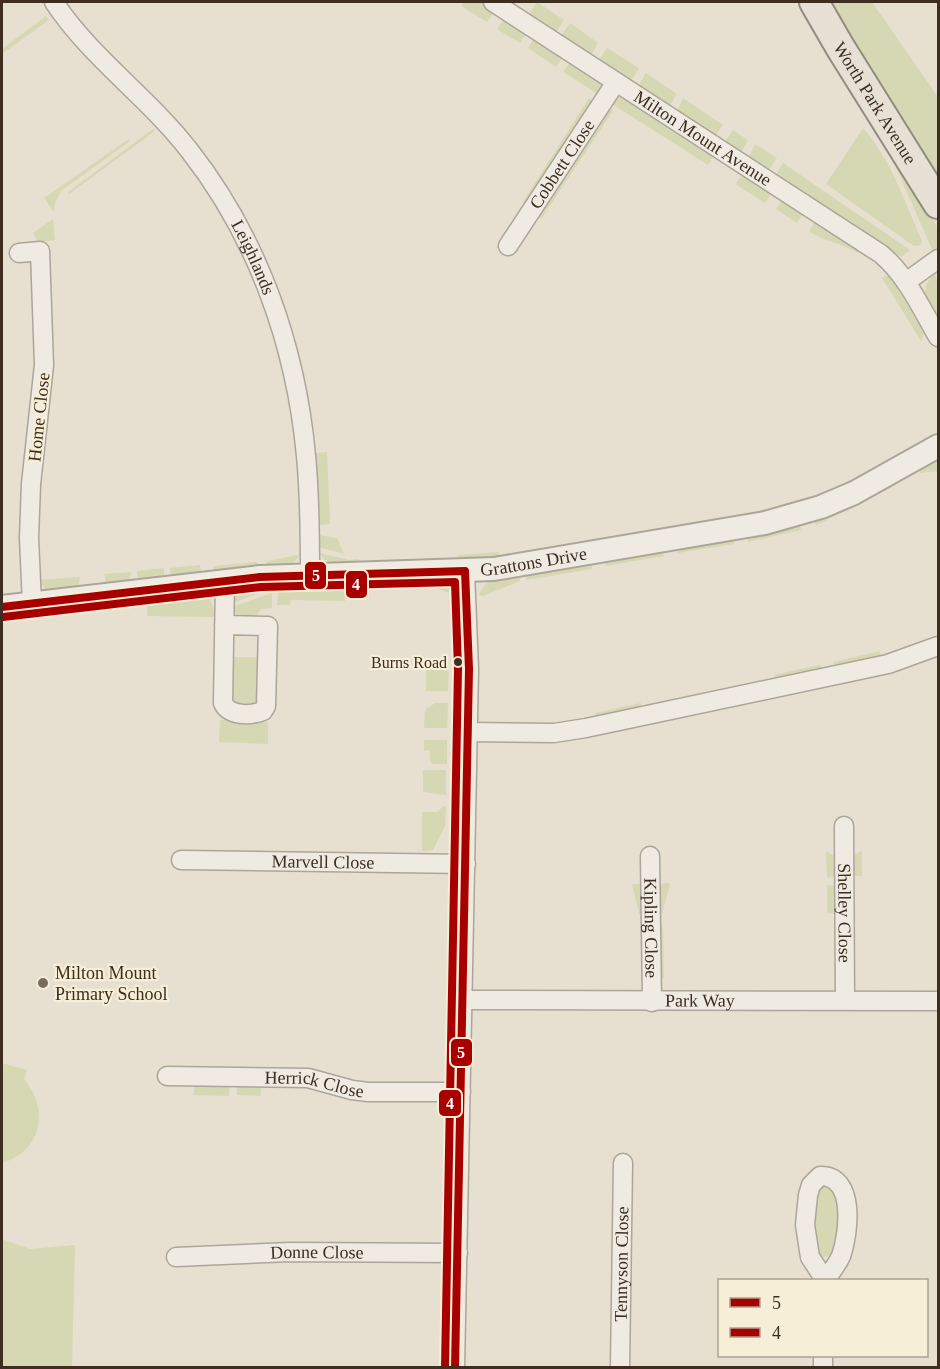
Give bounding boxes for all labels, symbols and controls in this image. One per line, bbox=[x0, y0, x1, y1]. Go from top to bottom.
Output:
street label: Worth Park Avenue bbox=[829, 38, 921, 168]
street label: Milton Mount Avenue bbox=[630, 86, 775, 190]
street label: Cobbett Close bbox=[525, 116, 598, 212]
street label: Leighlands bbox=[227, 216, 279, 297]
street label: Home Close bbox=[24, 371, 54, 463]
street label: Grattons Drive bbox=[480, 543, 588, 579]
line badge: 5 bbox=[304, 561, 327, 590]
text: 5 bbox=[312, 567, 320, 584]
line badge: 4 bbox=[345, 570, 368, 599]
text: 4 bbox=[352, 576, 360, 593]
place label: Burns Road bbox=[371, 654, 447, 671]
marker: Burns Road bbox=[452, 656, 464, 668]
street label: Marvell Close bbox=[272, 851, 374, 873]
street label: Shelley Close bbox=[834, 863, 855, 963]
street label: Kipling Close bbox=[640, 878, 662, 978]
place label: Milton Mount Primary School bbox=[55, 963, 168, 1004]
marker: Milton Mount Primary School bbox=[36, 976, 50, 990]
street label: Park Way bbox=[665, 990, 735, 1011]
line badge: 5 bbox=[450, 1038, 473, 1067]
text: 5 bbox=[457, 1044, 465, 1061]
street label: Herrick Close bbox=[265, 1067, 365, 1101]
line badge: 4 bbox=[438, 1089, 462, 1117]
text: 4 bbox=[446, 1095, 454, 1112]
street label: Tennyson Close bbox=[611, 1206, 632, 1322]
street label: Donne Close bbox=[270, 1242, 364, 1263]
legend bbox=[718, 1279, 928, 1357]
text: 5 bbox=[772, 1293, 781, 1313]
text: 4 bbox=[772, 1323, 781, 1343]

